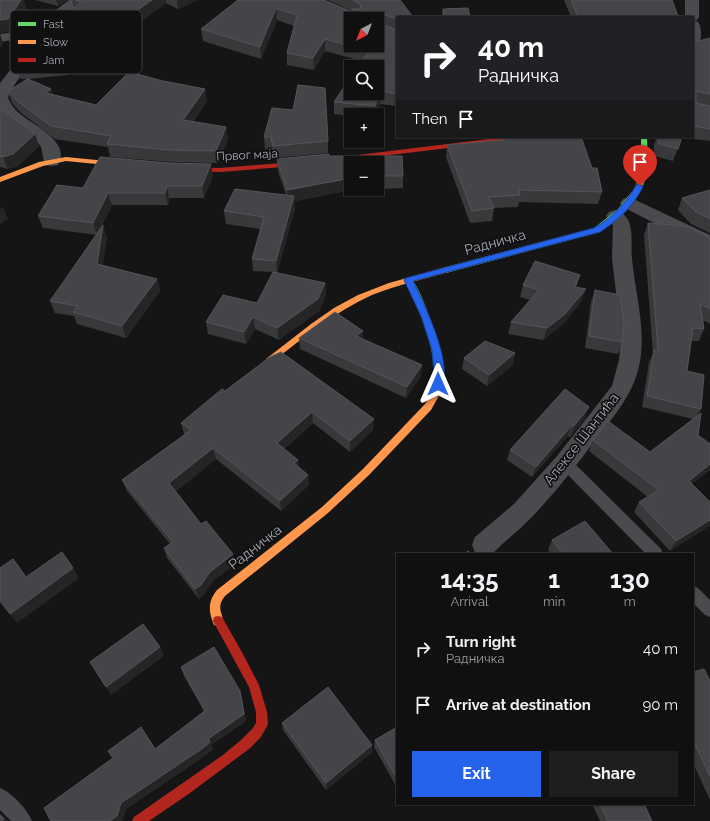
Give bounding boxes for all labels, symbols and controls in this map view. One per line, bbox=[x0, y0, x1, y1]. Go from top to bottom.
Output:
legend bbox=[10, 10, 142, 74]
north arrow bbox=[344, 12, 384, 52]
map controls bbox=[344, 12, 384, 196]
text: Fast bbox=[43, 18, 64, 31]
text: 40 m bbox=[478, 31, 544, 64]
icon: right bbox=[412, 32, 464, 84]
text: Slow bbox=[43, 36, 68, 49]
text: Jam bbox=[43, 54, 64, 67]
button: search bbox=[344, 60, 384, 100]
text: Радничка bbox=[478, 65, 559, 86]
button: + bbox=[344, 108, 384, 148]
icon: arrive bbox=[455, 108, 477, 130]
text: Then bbox=[412, 110, 447, 128]
pin bbox=[623, 145, 657, 186]
street label: Првог маја bbox=[216, 146, 278, 164]
icon: arrive bbox=[629, 151, 651, 173]
button: − bbox=[344, 156, 384, 196]
street label: Радничка bbox=[463, 226, 527, 258]
position arrow bbox=[417, 363, 459, 405]
street label: Алексе Шантића bbox=[540, 390, 622, 488]
street label: Радничка bbox=[225, 521, 285, 573]
text: 14:35 bbox=[440, 565, 499, 594]
text: 1 bbox=[548, 565, 560, 594]
text: 130 bbox=[610, 565, 650, 594]
text: Arrival bbox=[450, 594, 489, 609]
text: min bbox=[543, 594, 565, 609]
text: m bbox=[624, 594, 636, 609]
text: Turn right bbox=[446, 633, 516, 651]
icon: right bbox=[412, 638, 434, 660]
text: 40 m bbox=[643, 640, 678, 658]
text: Радничка bbox=[446, 651, 504, 666]
icon: arrive bbox=[412, 694, 434, 716]
text: Arrive at destination bbox=[446, 696, 591, 714]
text: 90 m bbox=[642, 696, 678, 714]
button: Exit bbox=[412, 751, 541, 797]
button: Share bbox=[549, 751, 678, 797]

